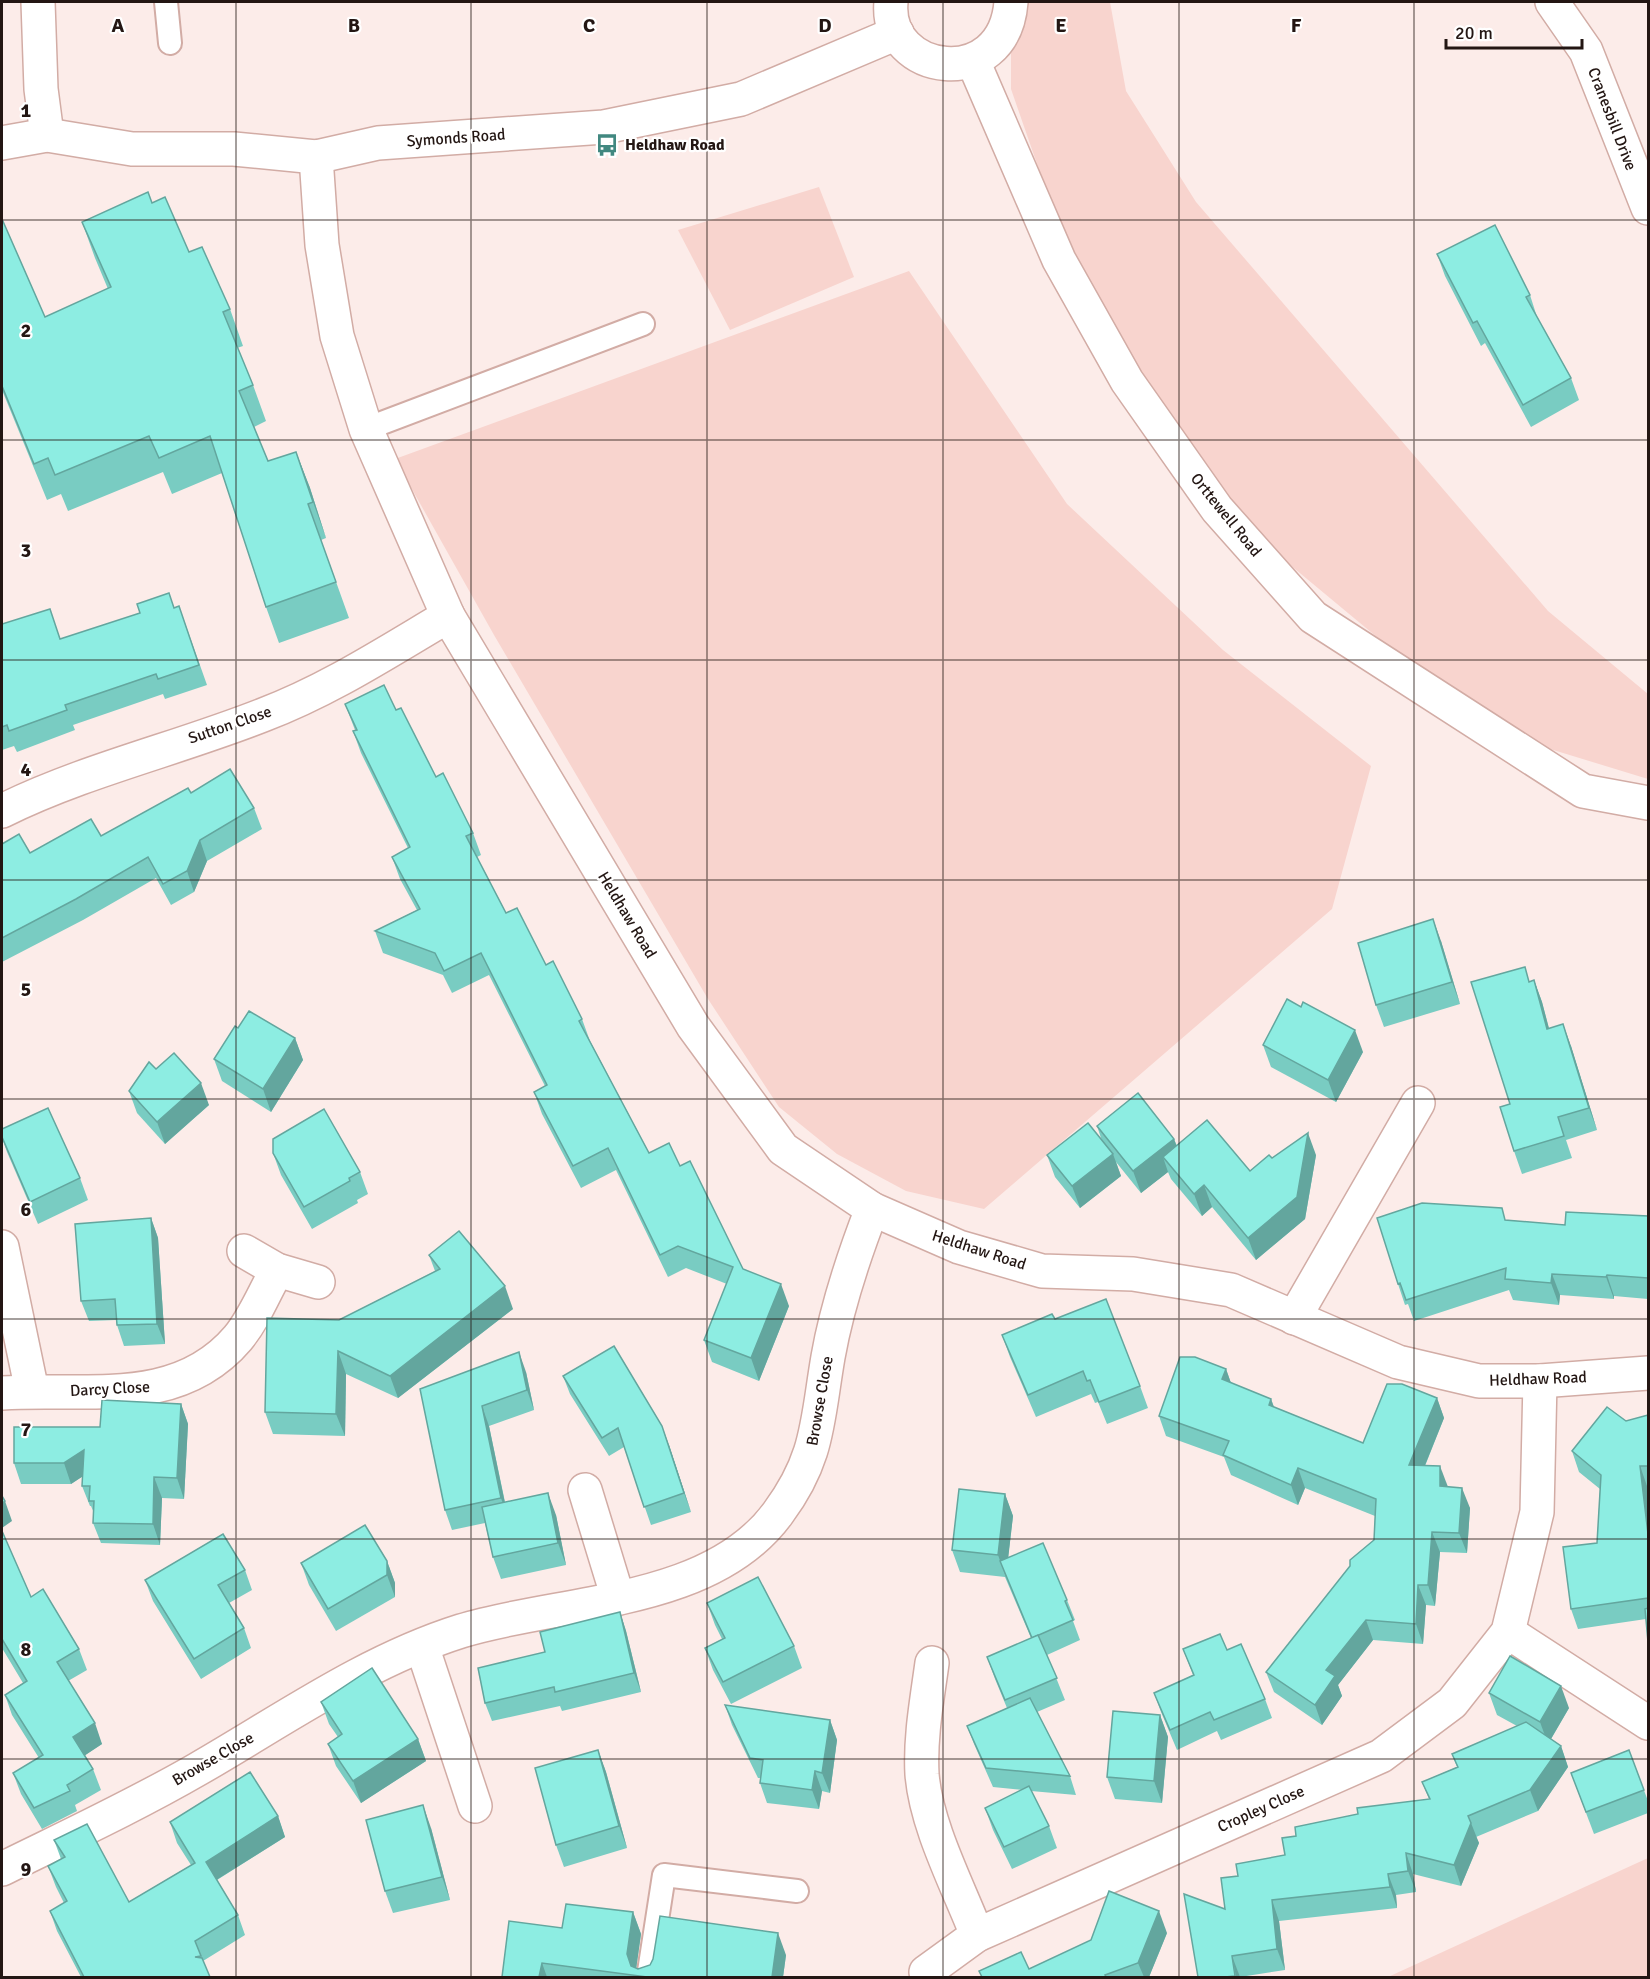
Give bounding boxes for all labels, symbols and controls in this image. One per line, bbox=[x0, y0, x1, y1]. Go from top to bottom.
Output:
scale bar bbox=[1446, 12, 1582, 50]
text: A bbox=[112, 13, 125, 38]
text: B bbox=[348, 13, 360, 38]
text: C bbox=[583, 13, 595, 38]
text: D bbox=[818, 13, 832, 38]
text: E bbox=[1055, 13, 1067, 38]
text: F bbox=[1291, 13, 1302, 38]
text: 20 m bbox=[1455, 22, 1493, 44]
street label: Cranesbill Drive bbox=[1583, 65, 1641, 173]
text: 1 bbox=[21, 98, 32, 123]
street label: Symonds Road bbox=[406, 125, 506, 151]
bus stop icon: Heldhaw Road bbox=[594, 132, 620, 158]
place label: Heldhaw Road bbox=[625, 135, 725, 155]
text: 2 bbox=[21, 318, 31, 343]
street label: Orttewell Road bbox=[1186, 469, 1266, 561]
text: 3 bbox=[21, 538, 31, 563]
street label: Sutton Close bbox=[186, 701, 274, 749]
text: 4 bbox=[21, 757, 32, 782]
street label: Heldhaw Road bbox=[593, 868, 661, 962]
text: 5 bbox=[21, 977, 31, 1002]
text: 6 bbox=[21, 1197, 32, 1222]
street label: Heldhaw Road bbox=[929, 1225, 1029, 1275]
street label: Browse Close bbox=[802, 1355, 838, 1447]
street label: Heldhaw Road bbox=[1489, 1367, 1587, 1391]
street label: Darcy Close bbox=[70, 1377, 150, 1401]
text: 7 bbox=[21, 1417, 32, 1442]
text: 8 bbox=[21, 1637, 32, 1662]
street label: Browse Close bbox=[169, 1728, 257, 1790]
street label: Cropley Close bbox=[1214, 1781, 1308, 1837]
text: 9 bbox=[21, 1857, 32, 1882]

